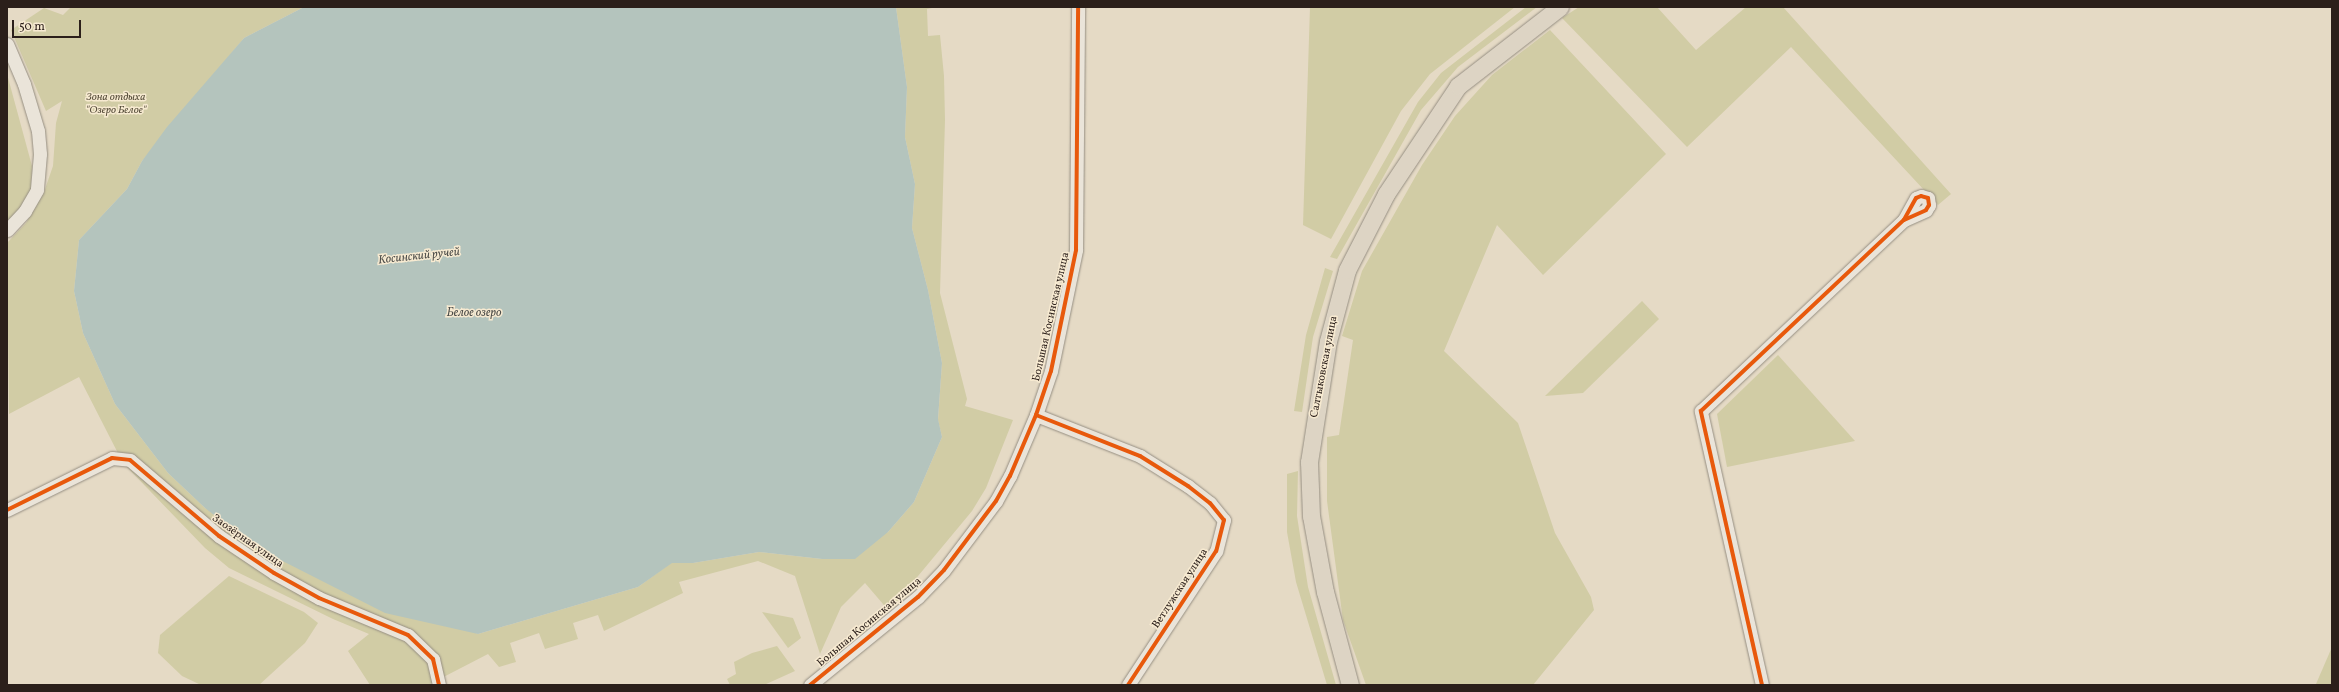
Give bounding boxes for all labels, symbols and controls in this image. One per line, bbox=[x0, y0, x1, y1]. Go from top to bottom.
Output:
scale bar bbox=[14, 12, 83, 38]
text: 50 m bbox=[19, 19, 45, 35]
park label: Зона отдыха "Озеро Белое" bbox=[86, 92, 146, 118]
water label: Косинский ручей bbox=[377, 246, 461, 268]
street label: Большая Косинская улица bbox=[1031, 251, 1073, 383]
water label: Белое озеро bbox=[447, 307, 501, 321]
street label: Салтыковская улица bbox=[1309, 315, 1341, 419]
street label: Заозёрная улица bbox=[209, 512, 285, 572]
street label: Ветлужская улица bbox=[1150, 547, 1212, 631]
street label: Большая Косинская улица bbox=[815, 575, 925, 671]

